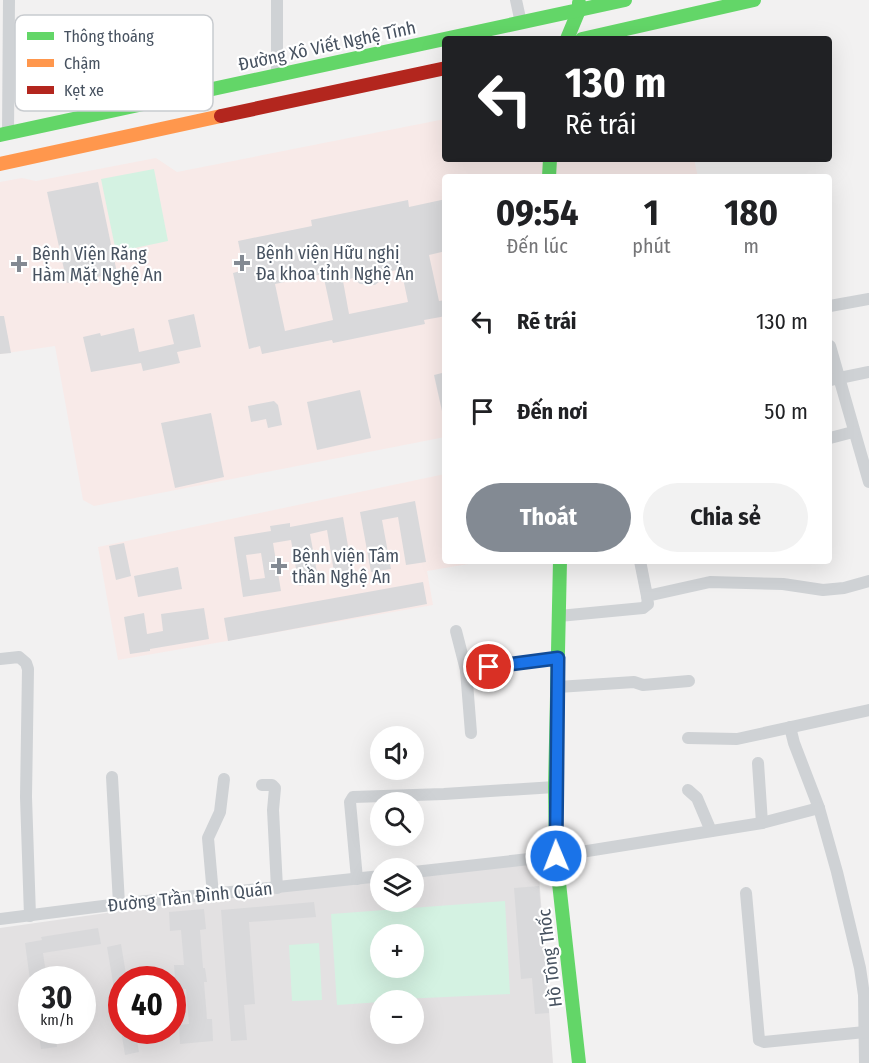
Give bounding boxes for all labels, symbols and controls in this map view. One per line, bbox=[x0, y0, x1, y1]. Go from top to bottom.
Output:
legend bbox=[15, 15, 213, 111]
street label: Đường Xô Viết Nghệ Tĩnh bbox=[236, 16, 418, 76]
text: Thông thoáng bbox=[64, 27, 154, 46]
text: Chậm bbox=[64, 54, 101, 73]
text: 130 m bbox=[565, 58, 666, 108]
icon: left bbox=[466, 60, 544, 138]
text: Kẹt xe bbox=[64, 81, 104, 100]
text: Rẽ trái bbox=[565, 109, 636, 141]
text: 09:54 bbox=[496, 191, 579, 235]
text: 1 bbox=[644, 191, 659, 235]
text: 180 bbox=[724, 191, 778, 235]
text: Đến lúc bbox=[507, 234, 568, 258]
text: phút bbox=[632, 234, 670, 258]
text: m bbox=[744, 234, 759, 258]
place label: Bệnh viện Hữu nghị Đa khoa tỉnh Nghệ An bbox=[256, 242, 414, 285]
place label: Bệnh Viện Răng Hàm Mặt Nghệ An bbox=[32, 243, 162, 286]
marker: Bệnh viện Hữu nghị Đa khoa tỉnh Nghệ An bbox=[233, 254, 251, 272]
marker: Bệnh Viện Răng Hàm Mặt Nghệ An bbox=[10, 255, 28, 273]
icon: left bbox=[466, 305, 499, 338]
text: Rẽ trái bbox=[517, 308, 577, 335]
text: 130 m bbox=[756, 308, 808, 335]
icon: arrive bbox=[466, 395, 499, 428]
text: Đến nơi bbox=[517, 398, 588, 425]
text: 50 m bbox=[764, 398, 808, 425]
button: Thoát bbox=[466, 483, 631, 552]
button: Chia sẻ bbox=[643, 483, 808, 552]
place label: Bệnh viện Tâm thần Nghệ An bbox=[292, 545, 399, 588]
marker: Bệnh viện Tâm thần Nghệ An bbox=[270, 557, 288, 575]
pin bbox=[463, 641, 514, 692]
icon: arrive bbox=[472, 650, 505, 683]
map controls bbox=[370, 726, 424, 1044]
button: sound bbox=[370, 726, 424, 780]
button: search bbox=[370, 792, 424, 846]
position arrow bbox=[524, 824, 588, 888]
button: layers bbox=[370, 858, 424, 912]
street label: Đường Trần Đình Quán bbox=[106, 877, 274, 917]
street label: Hồ Tông Thốc bbox=[533, 907, 567, 1008]
button: + bbox=[370, 924, 424, 978]
speed limit sign: 40 bbox=[108, 966, 186, 1044]
text: 30 bbox=[42, 980, 72, 1016]
button: − bbox=[370, 990, 424, 1044]
text: km/h bbox=[40, 1011, 74, 1029]

